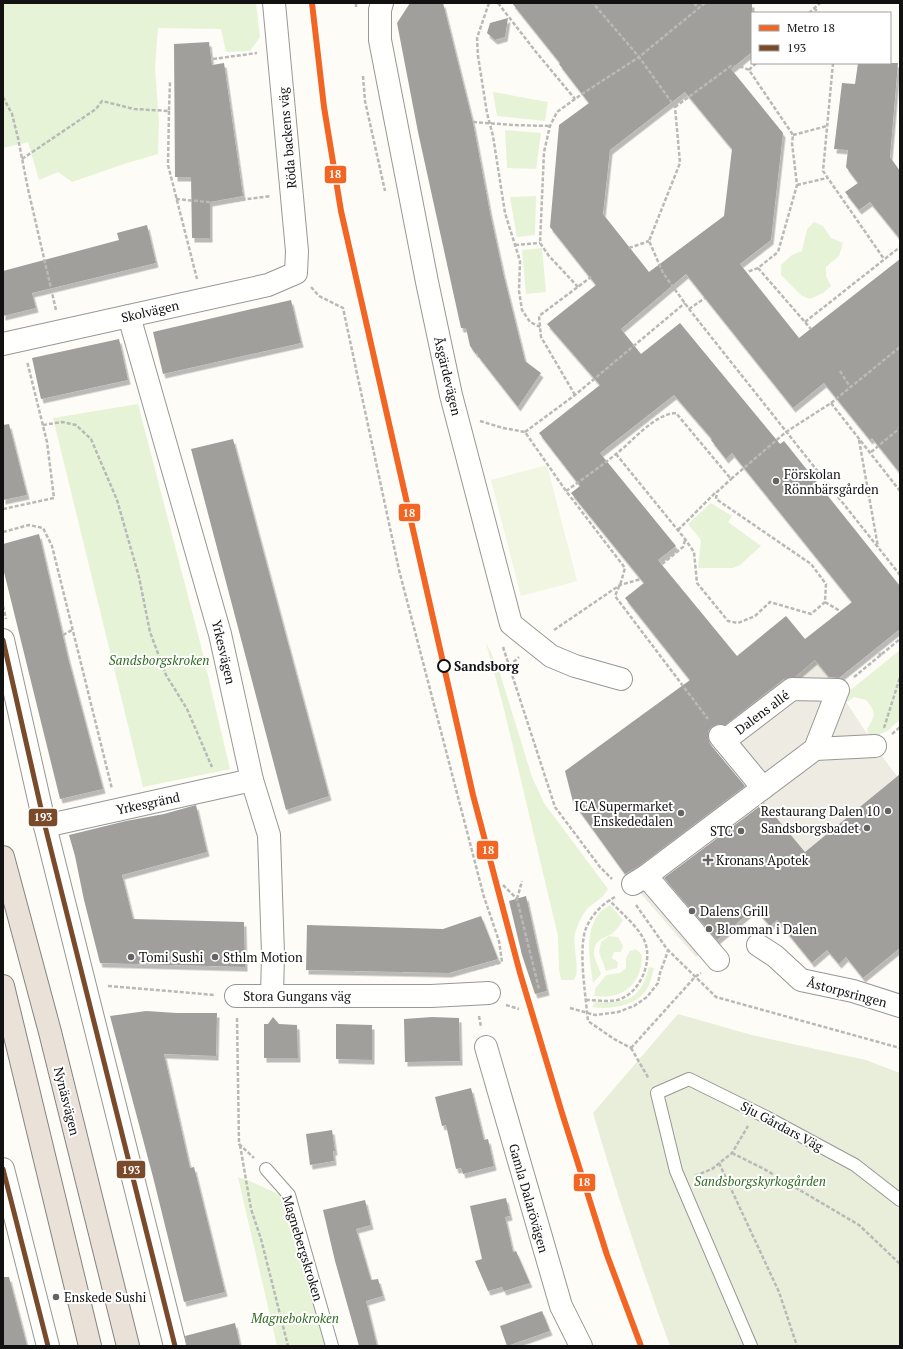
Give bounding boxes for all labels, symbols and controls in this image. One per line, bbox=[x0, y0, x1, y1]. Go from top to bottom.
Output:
legend bbox=[751, 12, 891, 64]
text: Metro 18 bbox=[787, 20, 835, 35]
text: 193 bbox=[787, 40, 806, 55]
street label: Röda backens väg bbox=[274, 87, 300, 189]
line badge: 18 bbox=[324, 165, 347, 184]
text: 18 bbox=[329, 167, 341, 181]
street label: Skolvägen bbox=[119, 296, 181, 326]
street label: Åsgärdevägen bbox=[430, 335, 466, 418]
place label: Förskolan Rönnbärsgården bbox=[784, 465, 879, 498]
marker: Förskolan Rönnbärsgården bbox=[771, 476, 781, 486]
line badge: 18 bbox=[398, 503, 421, 522]
text: 18 bbox=[403, 506, 415, 520]
street label: Yrkesvägen bbox=[208, 618, 240, 686]
park label: Sandsborgskroken bbox=[109, 651, 209, 669]
place label: Sandsborg bbox=[454, 657, 519, 675]
marker: Sandsborg bbox=[437, 659, 451, 673]
street label: Dalens allé bbox=[731, 686, 793, 738]
street label: Yrkesgränd bbox=[115, 788, 181, 818]
place label: ICA Supermarket Enskededalen bbox=[575, 797, 673, 830]
place label: Restaurang Dalen 10 bbox=[761, 802, 880, 820]
marker: Restaurang Dalen 10 bbox=[883, 806, 893, 816]
line badge: 193 bbox=[28, 808, 58, 827]
marker: ICA Supermarket Enskededalen bbox=[676, 808, 686, 818]
text: 193 bbox=[34, 810, 52, 824]
place label: Sandsborgsbadet bbox=[761, 819, 859, 837]
place label: STC bbox=[710, 822, 733, 840]
marker: Sandsborgsbadet bbox=[862, 823, 872, 833]
marker: STC bbox=[736, 826, 746, 836]
line badge: 18 bbox=[476, 840, 499, 860]
text: 18 bbox=[482, 843, 494, 857]
place label: Kronans Apotek bbox=[716, 851, 809, 869]
marker: Kronans Apotek bbox=[703, 855, 713, 865]
place label: Dalens Grill bbox=[700, 902, 768, 920]
marker: Dalens Grill bbox=[687, 906, 697, 916]
place label: Blomman i Dalen bbox=[717, 920, 817, 938]
marker: Blomman i Dalen bbox=[704, 924, 714, 934]
place label: Tomi Sushi bbox=[139, 948, 203, 966]
place label: Sthlm Motion bbox=[223, 948, 303, 966]
marker: Tomi Sushi bbox=[126, 952, 136, 962]
marker: Sthlm Motion bbox=[210, 952, 220, 962]
street label: Åstorpsringen bbox=[805, 973, 889, 1011]
street label: Stora Gungans väg bbox=[243, 987, 351, 1005]
street label: Nynäsvägen bbox=[50, 1065, 84, 1138]
street label: Sju Gårdars Väg bbox=[738, 1097, 826, 1155]
street label: Gamla Dalarövägen bbox=[505, 1141, 553, 1255]
line badge: 193 bbox=[116, 1160, 146, 1179]
text: 193 bbox=[122, 1163, 140, 1177]
park label: Sandsborgskyrkogården bbox=[694, 1172, 826, 1190]
line badge: 18 bbox=[573, 1173, 596, 1192]
text: 18 bbox=[578, 1175, 590, 1189]
street label: Magnebergskroken bbox=[278, 1193, 328, 1303]
place label: Enskede Sushi bbox=[64, 1288, 147, 1306]
marker: Enskede Sushi bbox=[51, 1292, 61, 1302]
park label: Magnebokroken bbox=[250, 1309, 339, 1327]

